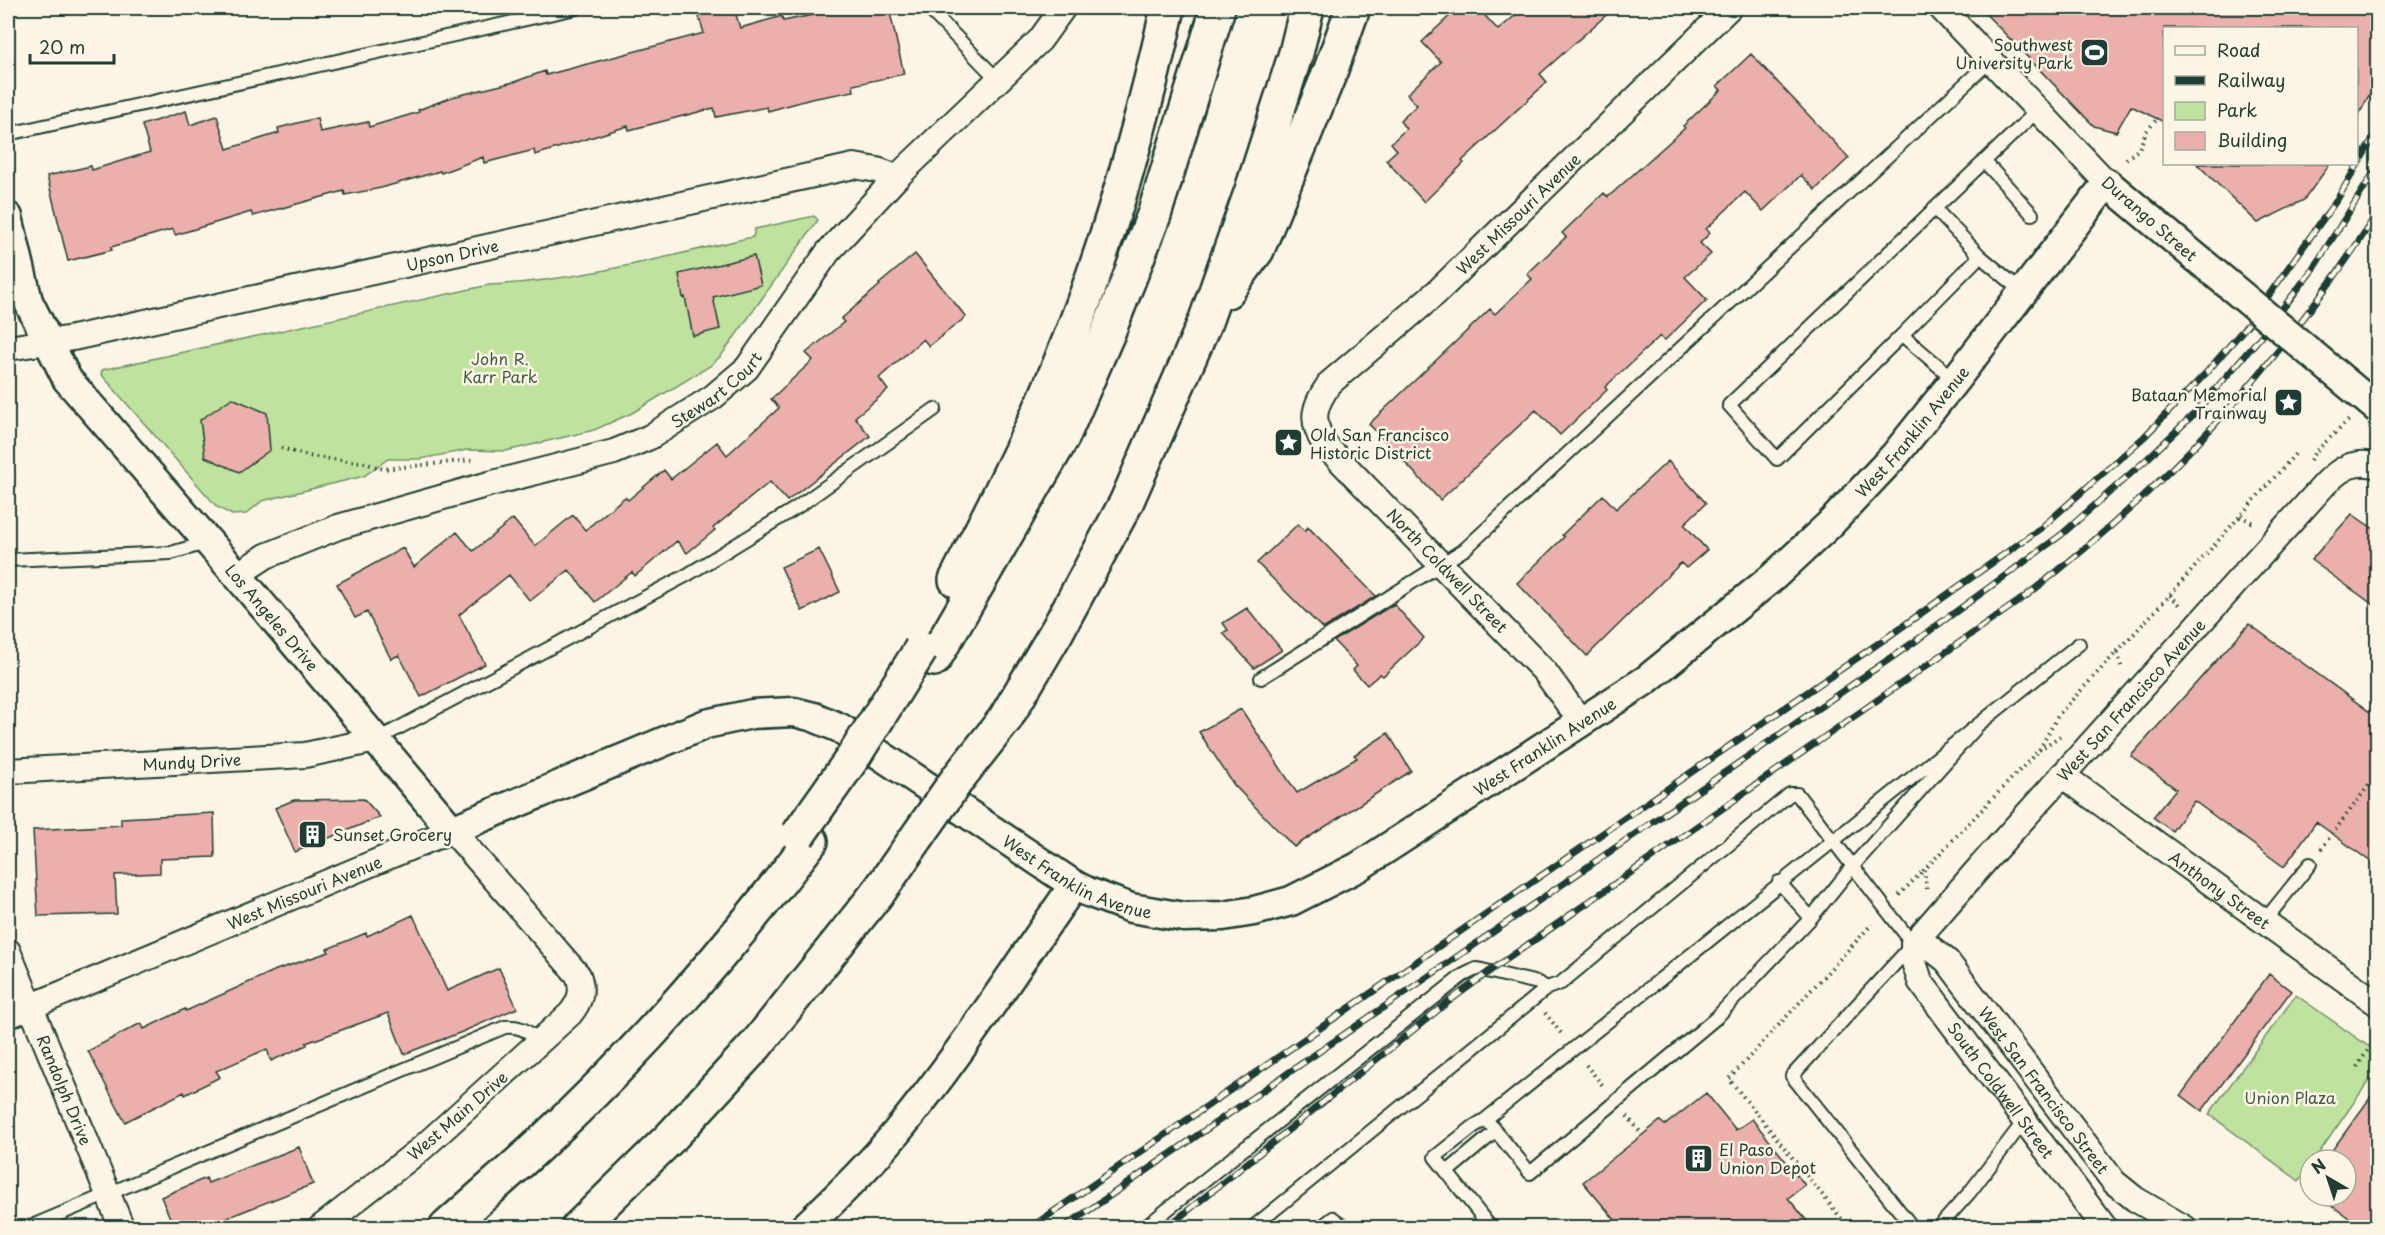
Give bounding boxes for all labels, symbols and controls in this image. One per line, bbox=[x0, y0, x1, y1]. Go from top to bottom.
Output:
scale bar bbox=[30, 27, 114, 65]
legend bbox=[2163, 27, 2358, 165]
place label: Southwest University Park bbox=[1955, 32, 2073, 74]
text: 20 m bbox=[39, 33, 85, 60]
text: Road bbox=[2217, 36, 2261, 63]
sports icon: Southwest University Park bbox=[2078, 37, 2110, 69]
text: Railway bbox=[2217, 66, 2285, 93]
text: Park bbox=[2217, 96, 2257, 123]
text: Building bbox=[2217, 126, 2287, 153]
street label: West Missouri Avenue bbox=[1450, 147, 1586, 280]
street label: Durango Street bbox=[2097, 170, 2203, 267]
street label: Upson Drive bbox=[404, 233, 501, 276]
park label: John R. Karr Park bbox=[462, 346, 538, 388]
street label: Stewart Court bbox=[665, 346, 767, 433]
street label: West Franklin Avenue bbox=[1849, 360, 1974, 503]
place label: Bataan Memorial Trainway bbox=[2131, 382, 2267, 424]
place icon: Bataan Memorial Trainway bbox=[2272, 387, 2304, 419]
place label: Old San Francisco Historic District bbox=[1310, 422, 1449, 464]
place icon: Old San Francisco Historic District bbox=[1273, 427, 1305, 459]
street label: North Coldwell Street bbox=[1382, 502, 1514, 638]
street label: Los Angeles Drive bbox=[220, 558, 325, 676]
street label: West San Francisco Avenue bbox=[2051, 613, 2210, 786]
street label: West Franklin Avenue bbox=[1468, 691, 1621, 801]
street label: Mundy Drive bbox=[142, 746, 242, 776]
building icon: Sunset Grocery bbox=[296, 818, 328, 850]
place label: Sunset Grocery bbox=[333, 822, 452, 846]
street label: West Franklin Avenue bbox=[998, 829, 1154, 923]
street label: Anthony Street bbox=[2164, 845, 2276, 935]
street label: West Missouri Avenue bbox=[223, 849, 385, 935]
street label: West San Francisco Street bbox=[1973, 1001, 2116, 1179]
street label: South Coldwell Street bbox=[1943, 1017, 2061, 1163]
street label: Randolph Drive bbox=[32, 1031, 99, 1149]
street label: West Main Drive bbox=[402, 1064, 513, 1165]
park label: Union Plaza bbox=[2244, 1085, 2336, 1109]
place label: El Paso Union Depot bbox=[1719, 1137, 1816, 1179]
building icon: El Paso Union Depot bbox=[1682, 1142, 1714, 1174]
north arrow bbox=[2298, 1148, 2358, 1208]
text: N bbox=[2305, 1152, 2330, 1179]

